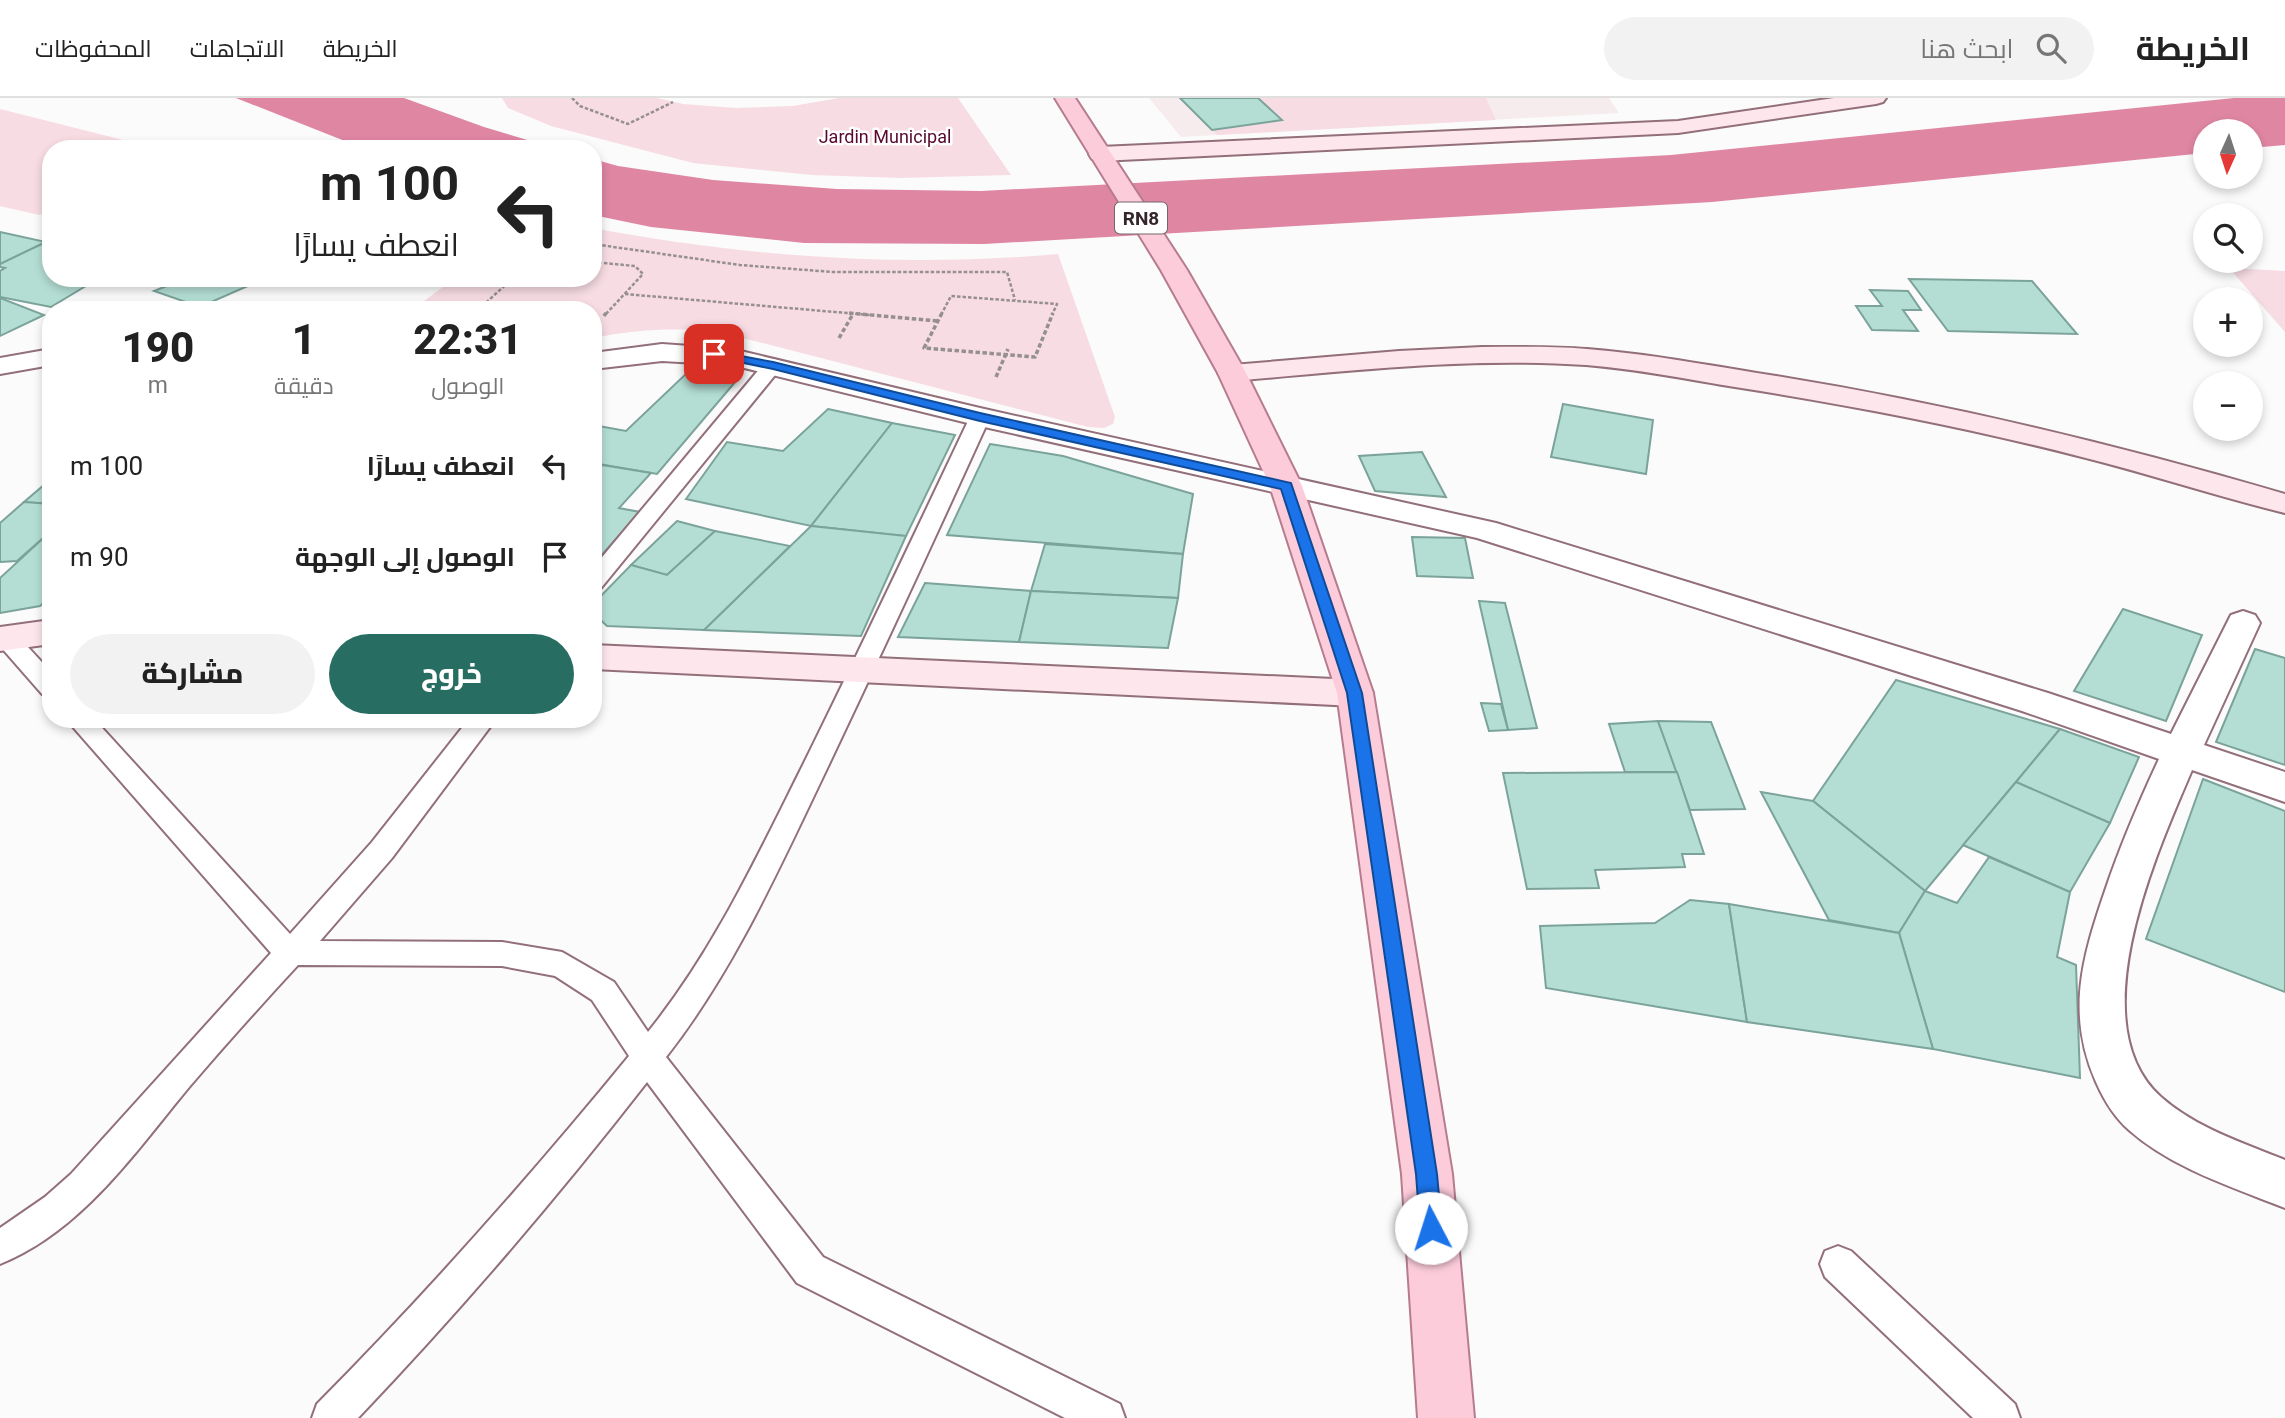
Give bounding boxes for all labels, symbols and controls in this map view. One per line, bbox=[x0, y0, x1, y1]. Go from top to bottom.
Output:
search box bbox=[1604, 17, 2094, 80]
icon: search bbox=[2032, 29, 2070, 67]
text: الخريطة bbox=[2136, 29, 2250, 68]
text: ابحث هنا bbox=[1920, 34, 2014, 64]
text: المحفوظات bbox=[35, 35, 152, 63]
text: الاتجاهات bbox=[190, 35, 285, 63]
text: الخريطة bbox=[323, 35, 398, 63]
north arrow bbox=[2193, 119, 2263, 189]
map controls bbox=[2193, 119, 2263, 441]
park label: Jardin Municipal bbox=[819, 126, 951, 147]
text: 100 m bbox=[320, 155, 459, 212]
icon: left bbox=[483, 168, 574, 259]
road number: RN8 bbox=[1115, 202, 1167, 234]
button: search bbox=[2193, 203, 2263, 273]
text: انعطف يسارًا bbox=[293, 226, 459, 264]
button: + bbox=[2193, 287, 2263, 357]
text: 1 bbox=[292, 315, 316, 364]
text: 22:31 bbox=[413, 315, 522, 364]
text: 190 bbox=[122, 323, 194, 372]
pin bbox=[684, 324, 744, 384]
icon: arrive bbox=[695, 335, 733, 373]
button: − bbox=[2193, 371, 2263, 441]
text: m bbox=[148, 372, 168, 399]
text: دقيقة bbox=[274, 373, 334, 400]
text: الوصول bbox=[431, 373, 504, 400]
icon: left bbox=[536, 447, 574, 485]
text: 100 m bbox=[70, 451, 143, 481]
text: انعطف يسارًا bbox=[367, 451, 515, 481]
icon: arrive bbox=[536, 538, 574, 576]
text: 90 m bbox=[70, 542, 129, 572]
text: الوصول إلى الوجهة bbox=[295, 542, 515, 572]
button: مشاركة bbox=[70, 634, 315, 714]
button: خروج bbox=[329, 634, 574, 714]
position arrow bbox=[1394, 1191, 1468, 1265]

